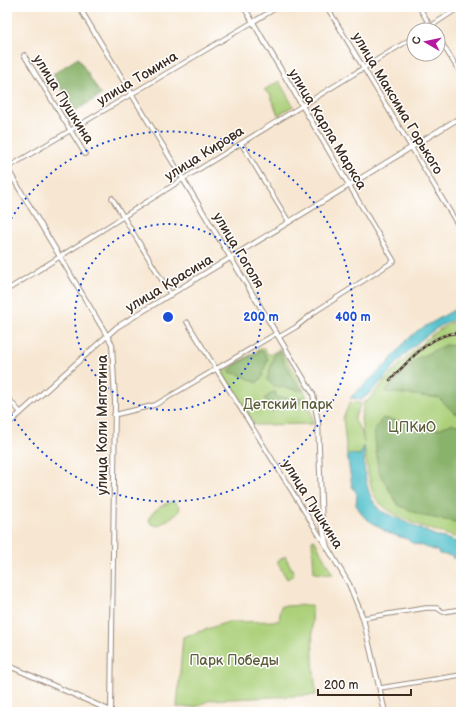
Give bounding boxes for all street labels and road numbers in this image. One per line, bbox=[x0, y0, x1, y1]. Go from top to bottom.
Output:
street label: улица Максима Горького bbox=[348, 29, 447, 177]
street label: улица Томина bbox=[94, 47, 181, 109]
street label: улица Пушкина bbox=[29, 52, 98, 148]
street label: улица Карла Маркса bbox=[285, 66, 371, 193]
street label: улица Кирова bbox=[162, 122, 248, 185]
street label: улица Гоголя bbox=[209, 209, 268, 292]
street label: улица Красина bbox=[123, 250, 217, 316]
street label: улица Коли Мяготина bbox=[94, 354, 111, 495]
street label: улица Пушкина bbox=[278, 457, 347, 553]

